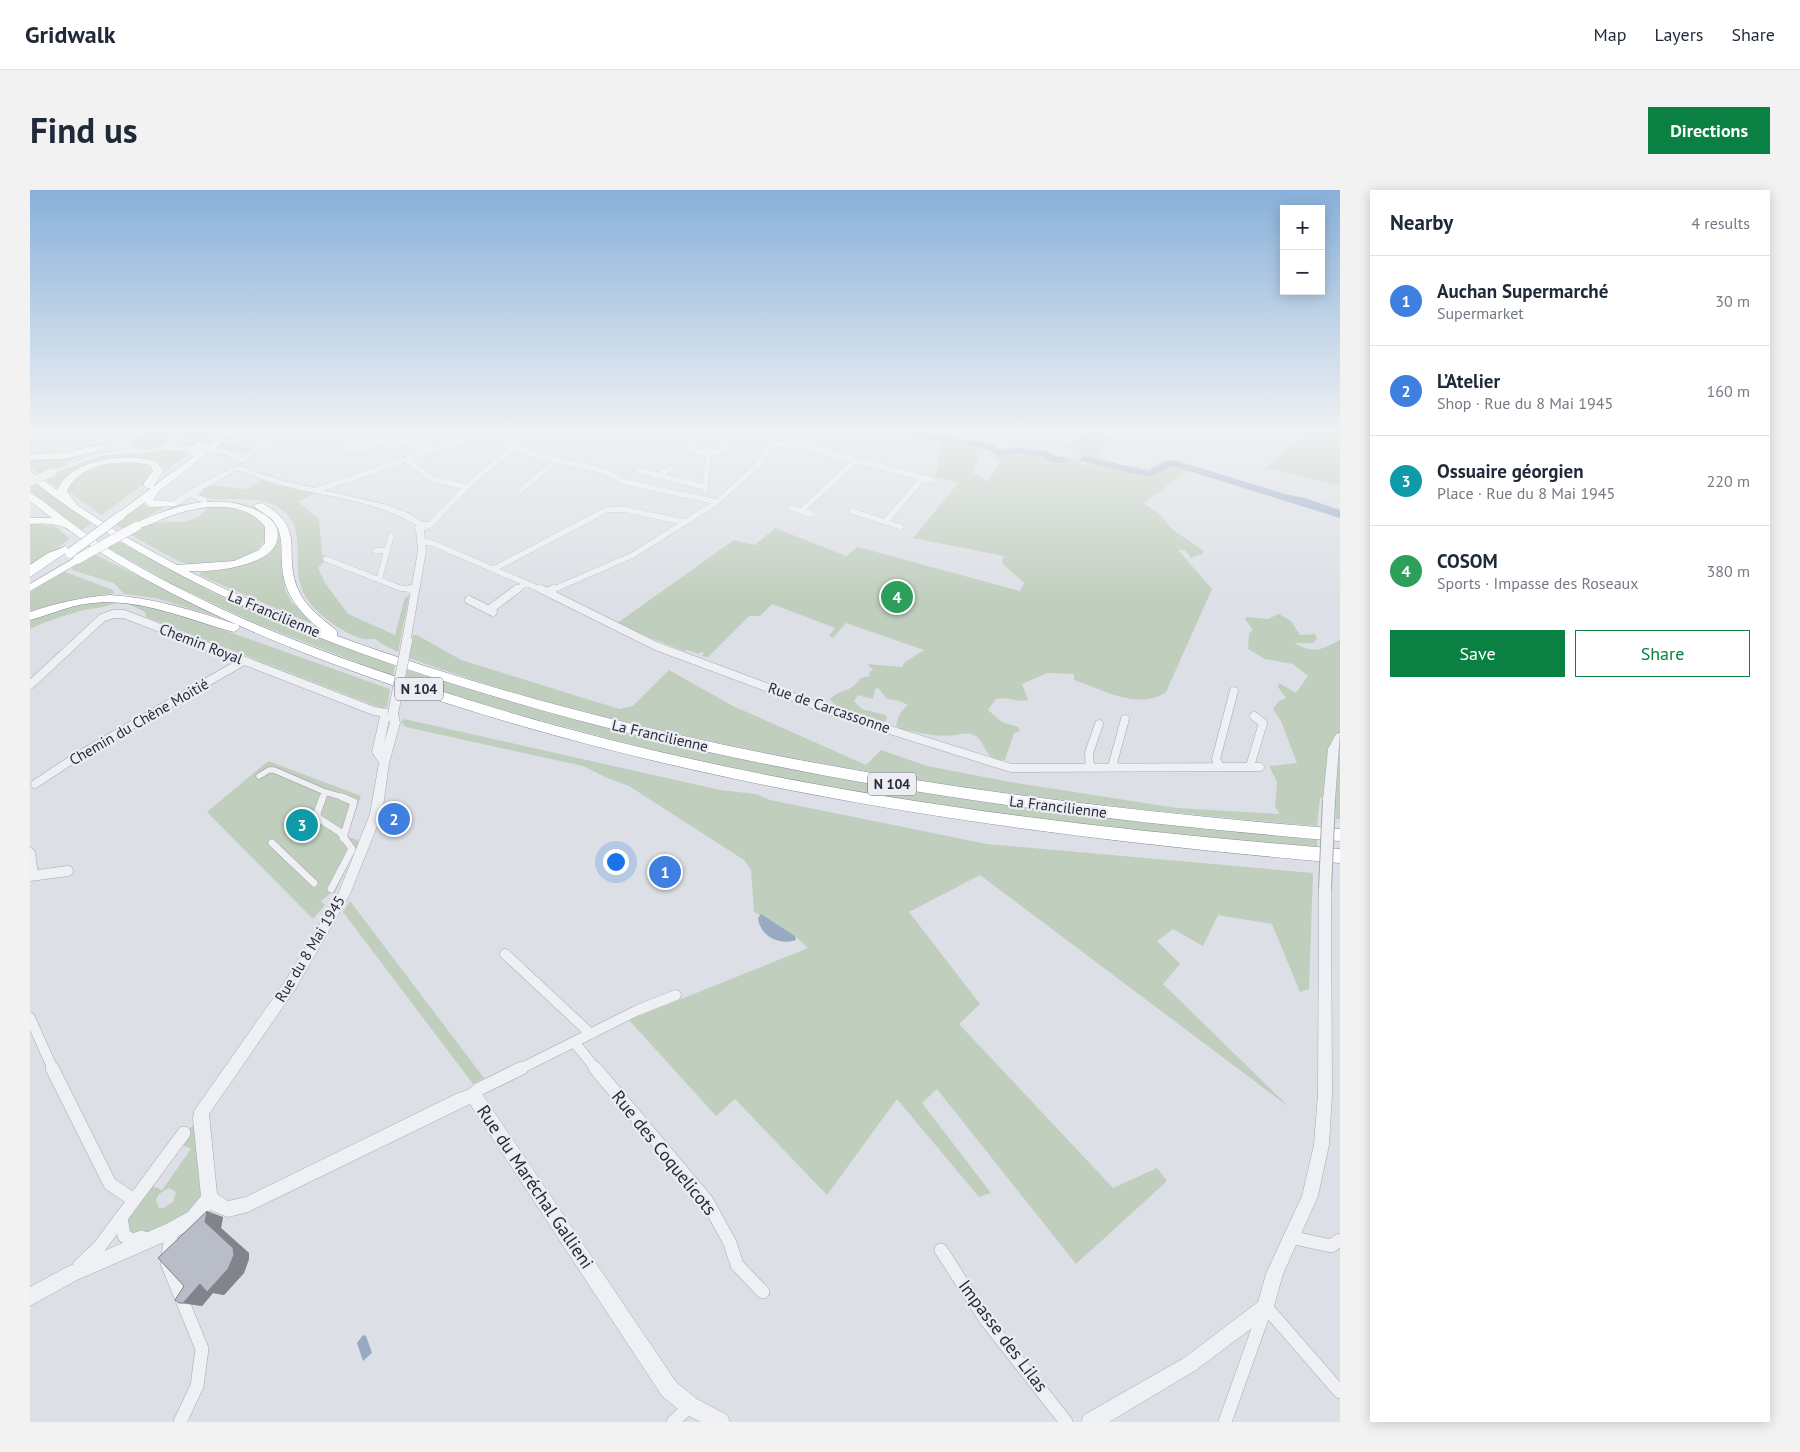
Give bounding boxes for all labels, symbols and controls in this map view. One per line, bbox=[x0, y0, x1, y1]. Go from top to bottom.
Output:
text: Gridwalk bbox=[25, 19, 115, 50]
text: Map bbox=[1594, 23, 1626, 46]
text: Layers bbox=[1654, 23, 1703, 46]
text: Share bbox=[1731, 23, 1775, 46]
text: Find us bbox=[30, 107, 138, 153]
button: Directions bbox=[1648, 107, 1770, 154]
map controls bbox=[1280, 205, 1325, 295]
button: + bbox=[1280, 205, 1325, 250]
text: Nearby bbox=[1390, 209, 1453, 236]
text: 4 results bbox=[1691, 213, 1750, 233]
button: − bbox=[1280, 250, 1325, 295]
text: Auchan Supermarché bbox=[1437, 279, 1608, 303]
text: 1 bbox=[1401, 291, 1411, 311]
text: 30 m bbox=[1715, 291, 1750, 311]
text: Supermarket bbox=[1437, 303, 1524, 323]
text: L’Atelier bbox=[1437, 369, 1500, 393]
text: 2 bbox=[1401, 381, 1411, 401]
text: 160 m bbox=[1707, 381, 1750, 401]
text: Shop · Rue du 8 Mai 1945 bbox=[1437, 393, 1613, 413]
text: Ossuaire géorgien bbox=[1437, 459, 1584, 483]
text: 3 bbox=[1401, 471, 1411, 491]
text: 220 m bbox=[1707, 471, 1750, 491]
text: Place · Rue du 8 Mai 1945 bbox=[1437, 483, 1615, 503]
text: COSOM bbox=[1437, 549, 1498, 573]
text: 4 bbox=[1401, 561, 1411, 581]
text: 380 m bbox=[1707, 561, 1750, 581]
text: Sports · Impasse des Roseaux bbox=[1437, 573, 1638, 593]
pin: 4 bbox=[881, 578, 913, 616]
street label: La Francilienne bbox=[225, 586, 323, 641]
street label: Chemin Royal bbox=[157, 619, 246, 668]
button: Save bbox=[1390, 630, 1565, 677]
button: Share bbox=[1575, 630, 1750, 677]
street label: Chemin du Chêne Moitié bbox=[66, 674, 212, 769]
road number: N 104 bbox=[395, 678, 443, 700]
street label: Rue de Carcassonne bbox=[766, 678, 893, 737]
street label: La Francilienne bbox=[610, 715, 710, 756]
road number: N 104 bbox=[868, 772, 916, 796]
street label: La Francilienne bbox=[1008, 791, 1108, 822]
pin: 2 bbox=[378, 800, 410, 838]
pin: 3 bbox=[286, 806, 318, 844]
your location bbox=[603, 849, 629, 875]
pin: 1 bbox=[649, 853, 681, 891]
street label: Rue du 8 Mai 1945 bbox=[270, 892, 349, 1005]
street label: Rue des Coquelicots bbox=[607, 1085, 722, 1220]
street label: Rue du Maréchal Gallieni bbox=[472, 1100, 599, 1273]
street label: Impasse des Lilas bbox=[954, 1275, 1053, 1396]

